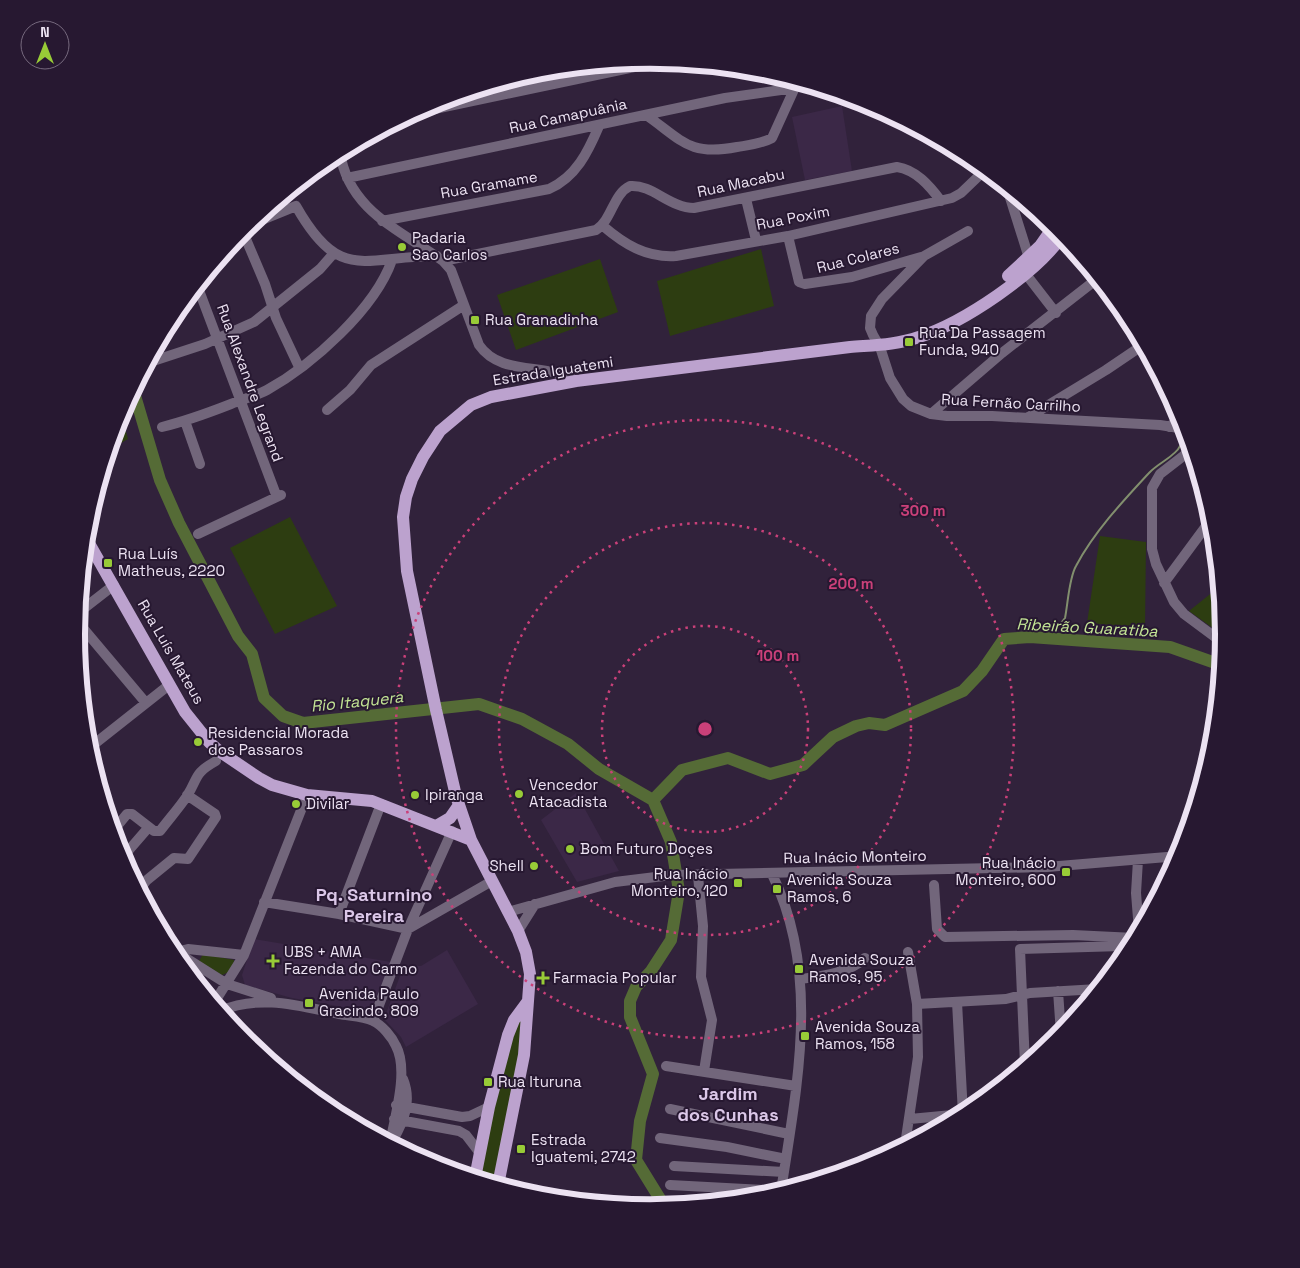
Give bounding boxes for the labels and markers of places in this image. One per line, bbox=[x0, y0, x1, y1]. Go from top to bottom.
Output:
place label: Padaria Sao Carlos bbox=[412, 228, 488, 264]
marker: Padaria Sao Carlos bbox=[396, 241, 408, 253]
place label: Rua Granadinha bbox=[485, 310, 598, 329]
marker: Rua Granadinha bbox=[469, 314, 481, 326]
place label: Rua Da Passagem Funda, 940 bbox=[919, 323, 1046, 359]
marker: Rua Da Passagem Funda, 940 bbox=[903, 336, 915, 348]
place label: Rua Luís Matheus, 2220 bbox=[118, 544, 225, 580]
marker: Rua Luís Matheus, 2220 bbox=[102, 557, 114, 569]
centre of rings bbox=[696, 720, 714, 738]
place label: Residencial Morada dos Passaros bbox=[208, 723, 349, 759]
marker: Residencial Morada dos Passaros bbox=[192, 736, 204, 748]
place label: Vencedor Atacadista bbox=[529, 775, 608, 811]
place label: Ipiranga bbox=[425, 785, 484, 804]
marker: Vencedor Atacadista bbox=[513, 788, 525, 800]
marker: Ipiranga bbox=[409, 789, 421, 801]
place label: Divilar bbox=[306, 794, 350, 813]
marker: Divilar bbox=[290, 798, 302, 810]
place label: Bom Futuro Doçes bbox=[580, 839, 713, 858]
marker: Bom Futuro Doçes bbox=[564, 843, 576, 855]
place label: Rua Inácio Monteiro, 600 bbox=[956, 853, 1056, 889]
place label: Shell bbox=[489, 856, 524, 875]
marker: Shell bbox=[528, 860, 540, 872]
place label: Rua Inácio Monteiro, 120 bbox=[631, 864, 728, 900]
marker: Rua Inácio Monteiro, 600 bbox=[1060, 866, 1072, 878]
place label: Avenida Souza Ramos, 6 bbox=[787, 870, 892, 906]
marker: Rua Inácio Monteiro, 120 bbox=[732, 877, 744, 889]
marker: Avenida Souza Ramos, 6 bbox=[771, 883, 783, 895]
place label: UBS + AMA Fazenda do Carmo bbox=[284, 942, 417, 978]
place label: Avenida Souza Ramos, 95 bbox=[809, 950, 914, 986]
marker: UBS + AMA Fazenda do Carmo bbox=[266, 954, 280, 968]
marker: Avenida Souza Ramos, 95 bbox=[793, 963, 805, 975]
place label: Farmacia Popular bbox=[553, 968, 677, 987]
marker: Farmacia Popular bbox=[537, 972, 549, 984]
place label: Avenida Paulo Gracindo, 809 bbox=[319, 984, 419, 1020]
marker: Avenida Paulo Gracindo, 809 bbox=[303, 997, 315, 1009]
place label: Avenida Souza Ramos, 158 bbox=[815, 1017, 920, 1053]
marker: Avenida Souza Ramos, 158 bbox=[799, 1030, 811, 1042]
place label: Rua Ituruna bbox=[498, 1072, 582, 1091]
marker: Rua Ituruna bbox=[482, 1076, 494, 1088]
place label: Estrada Iguatemi, 2742 bbox=[531, 1130, 636, 1166]
marker: Estrada Iguatemi, 2742 bbox=[515, 1143, 527, 1155]

